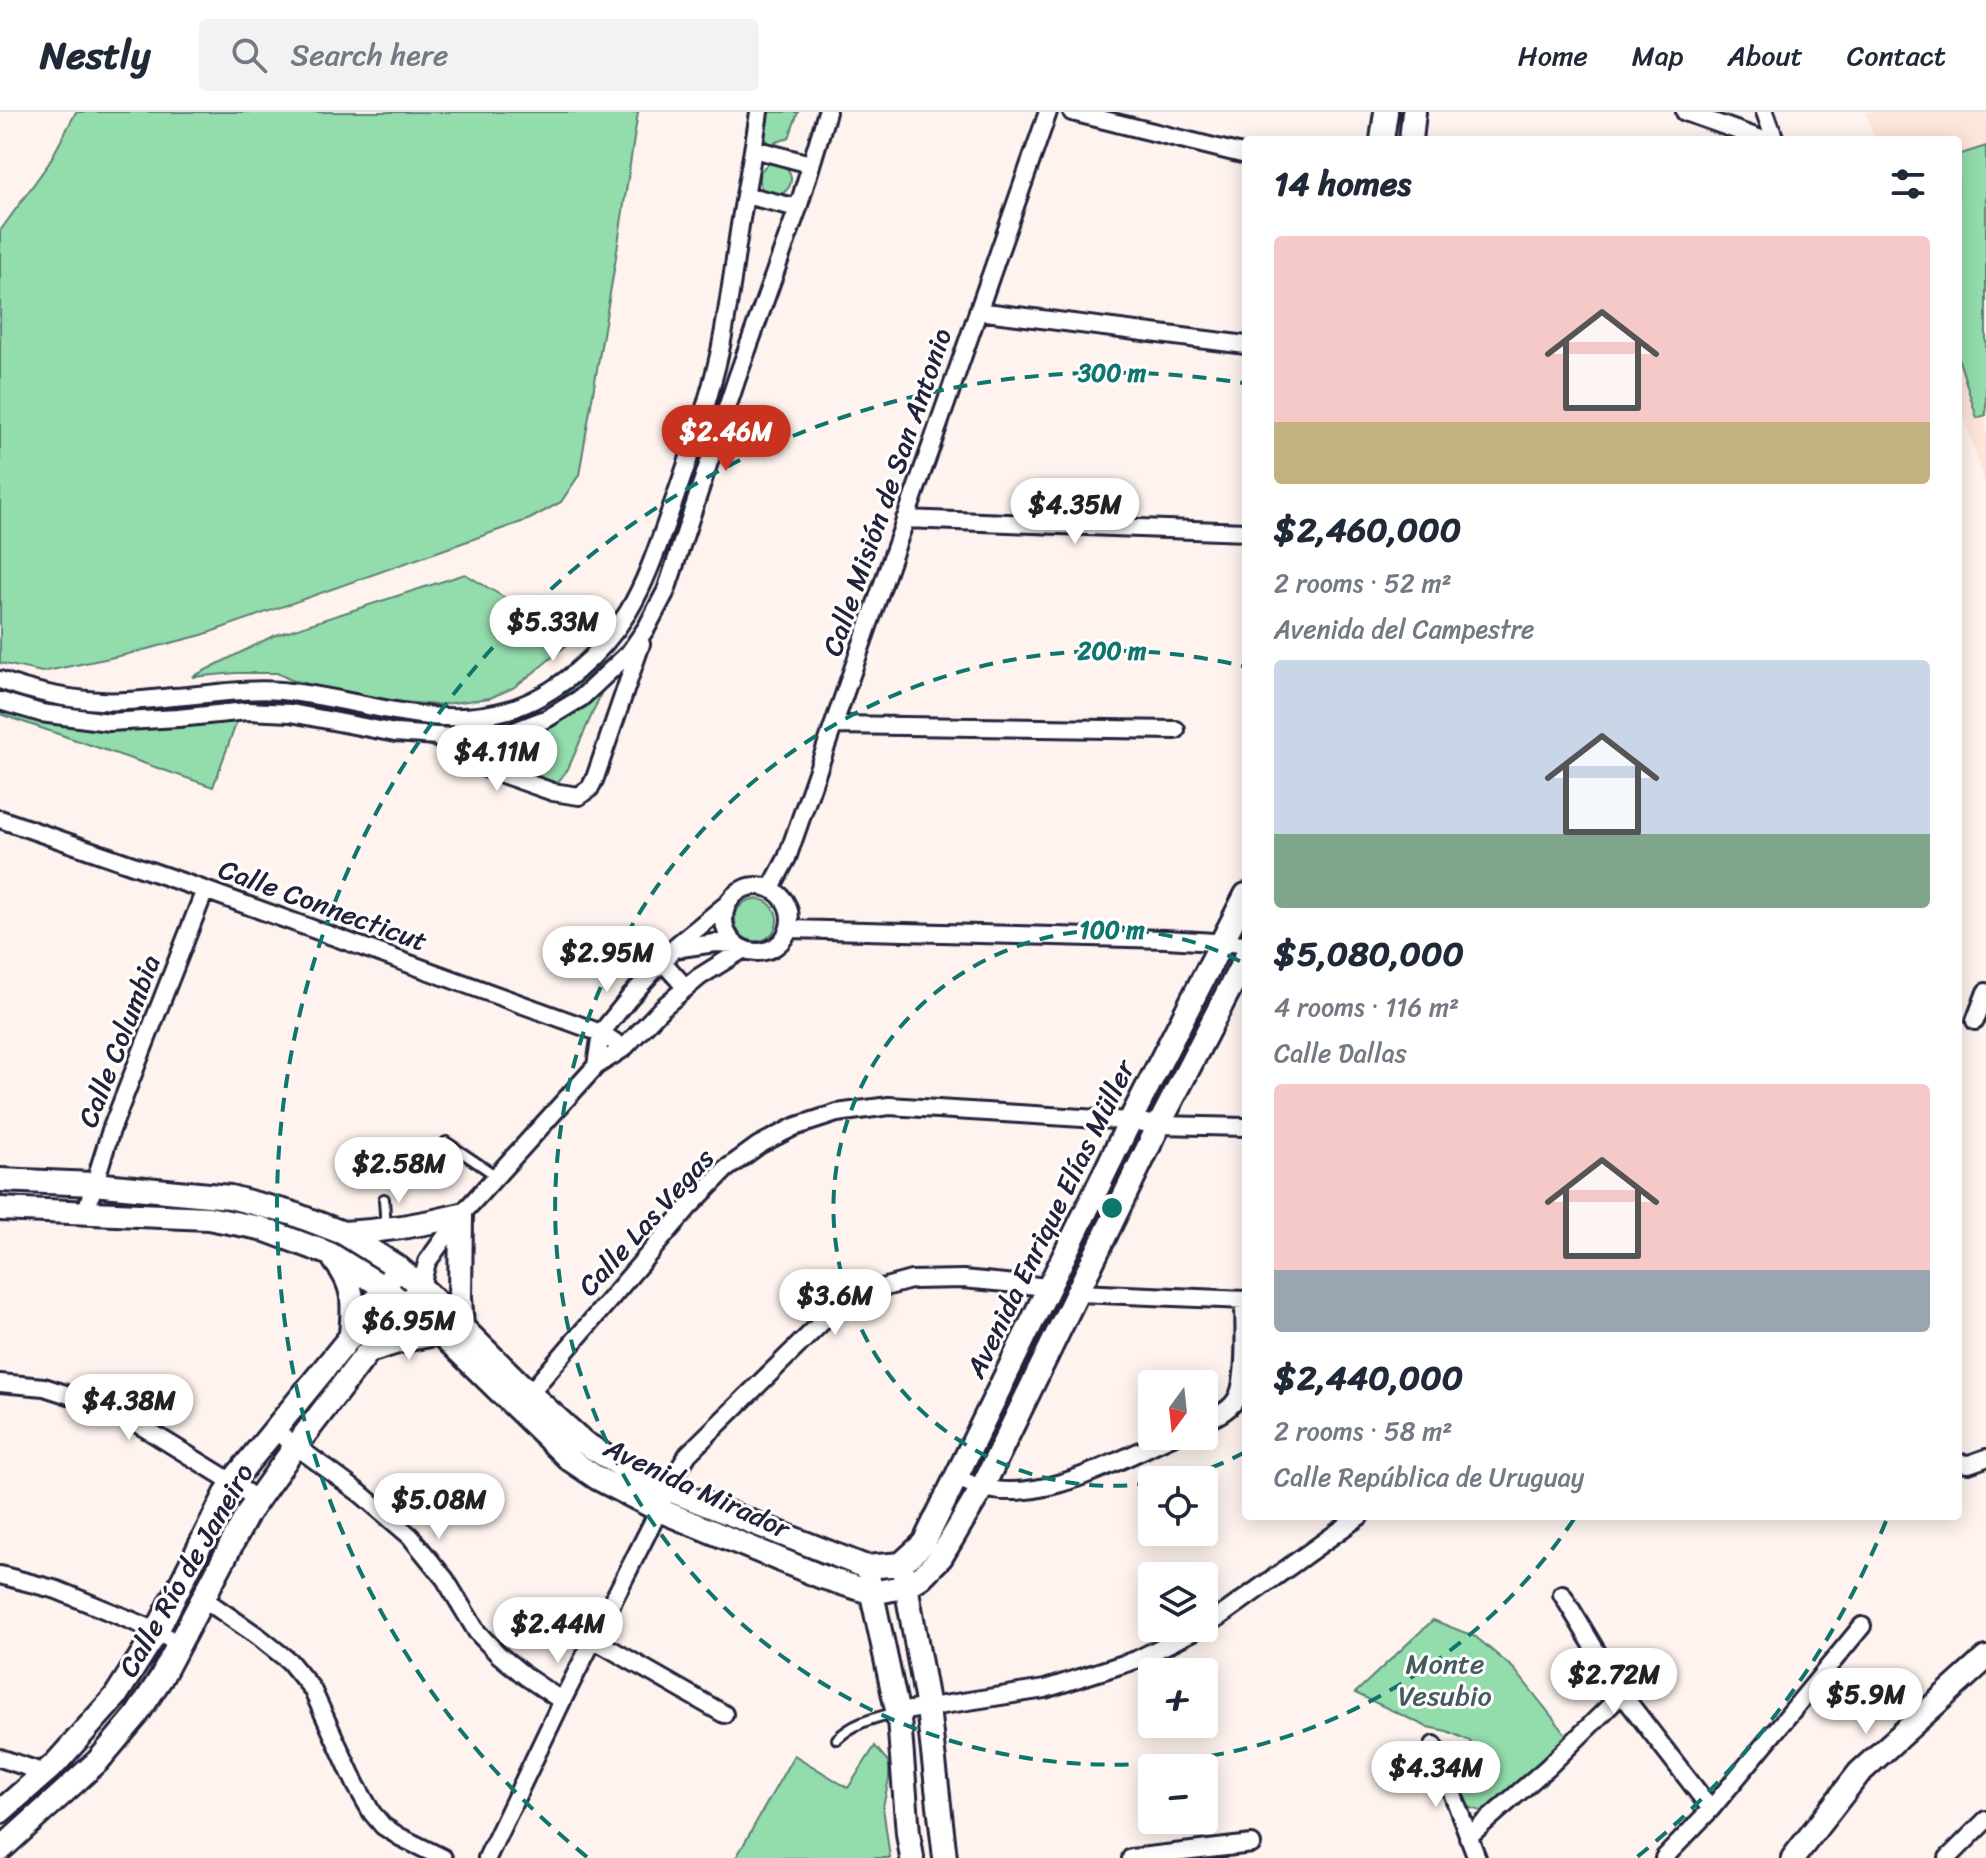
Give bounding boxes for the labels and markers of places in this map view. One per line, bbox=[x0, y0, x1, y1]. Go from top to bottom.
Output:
pin: $2.46M bbox=[661, 405, 791, 473]
pin: $4.35M bbox=[1010, 478, 1140, 546]
pin: $5.33M bbox=[488, 595, 618, 663]
pin: $4.11M bbox=[432, 725, 562, 793]
pin: $2.95M bbox=[542, 926, 672, 994]
pin: $2.58M bbox=[334, 1137, 464, 1205]
centre of rings bbox=[1098, 1194, 1126, 1222]
pin: $3.6M bbox=[779, 1269, 891, 1337]
pin: $6.95M bbox=[344, 1294, 474, 1362]
pin: $4.38M bbox=[64, 1374, 194, 1442]
pin: $5.08M bbox=[374, 1473, 504, 1541]
pin: $2.44M bbox=[493, 1597, 623, 1665]
pin: $2.72M bbox=[1549, 1648, 1679, 1716]
pin: $5.9M bbox=[1810, 1668, 1922, 1736]
pin: $4.34M bbox=[1371, 1741, 1501, 1809]

